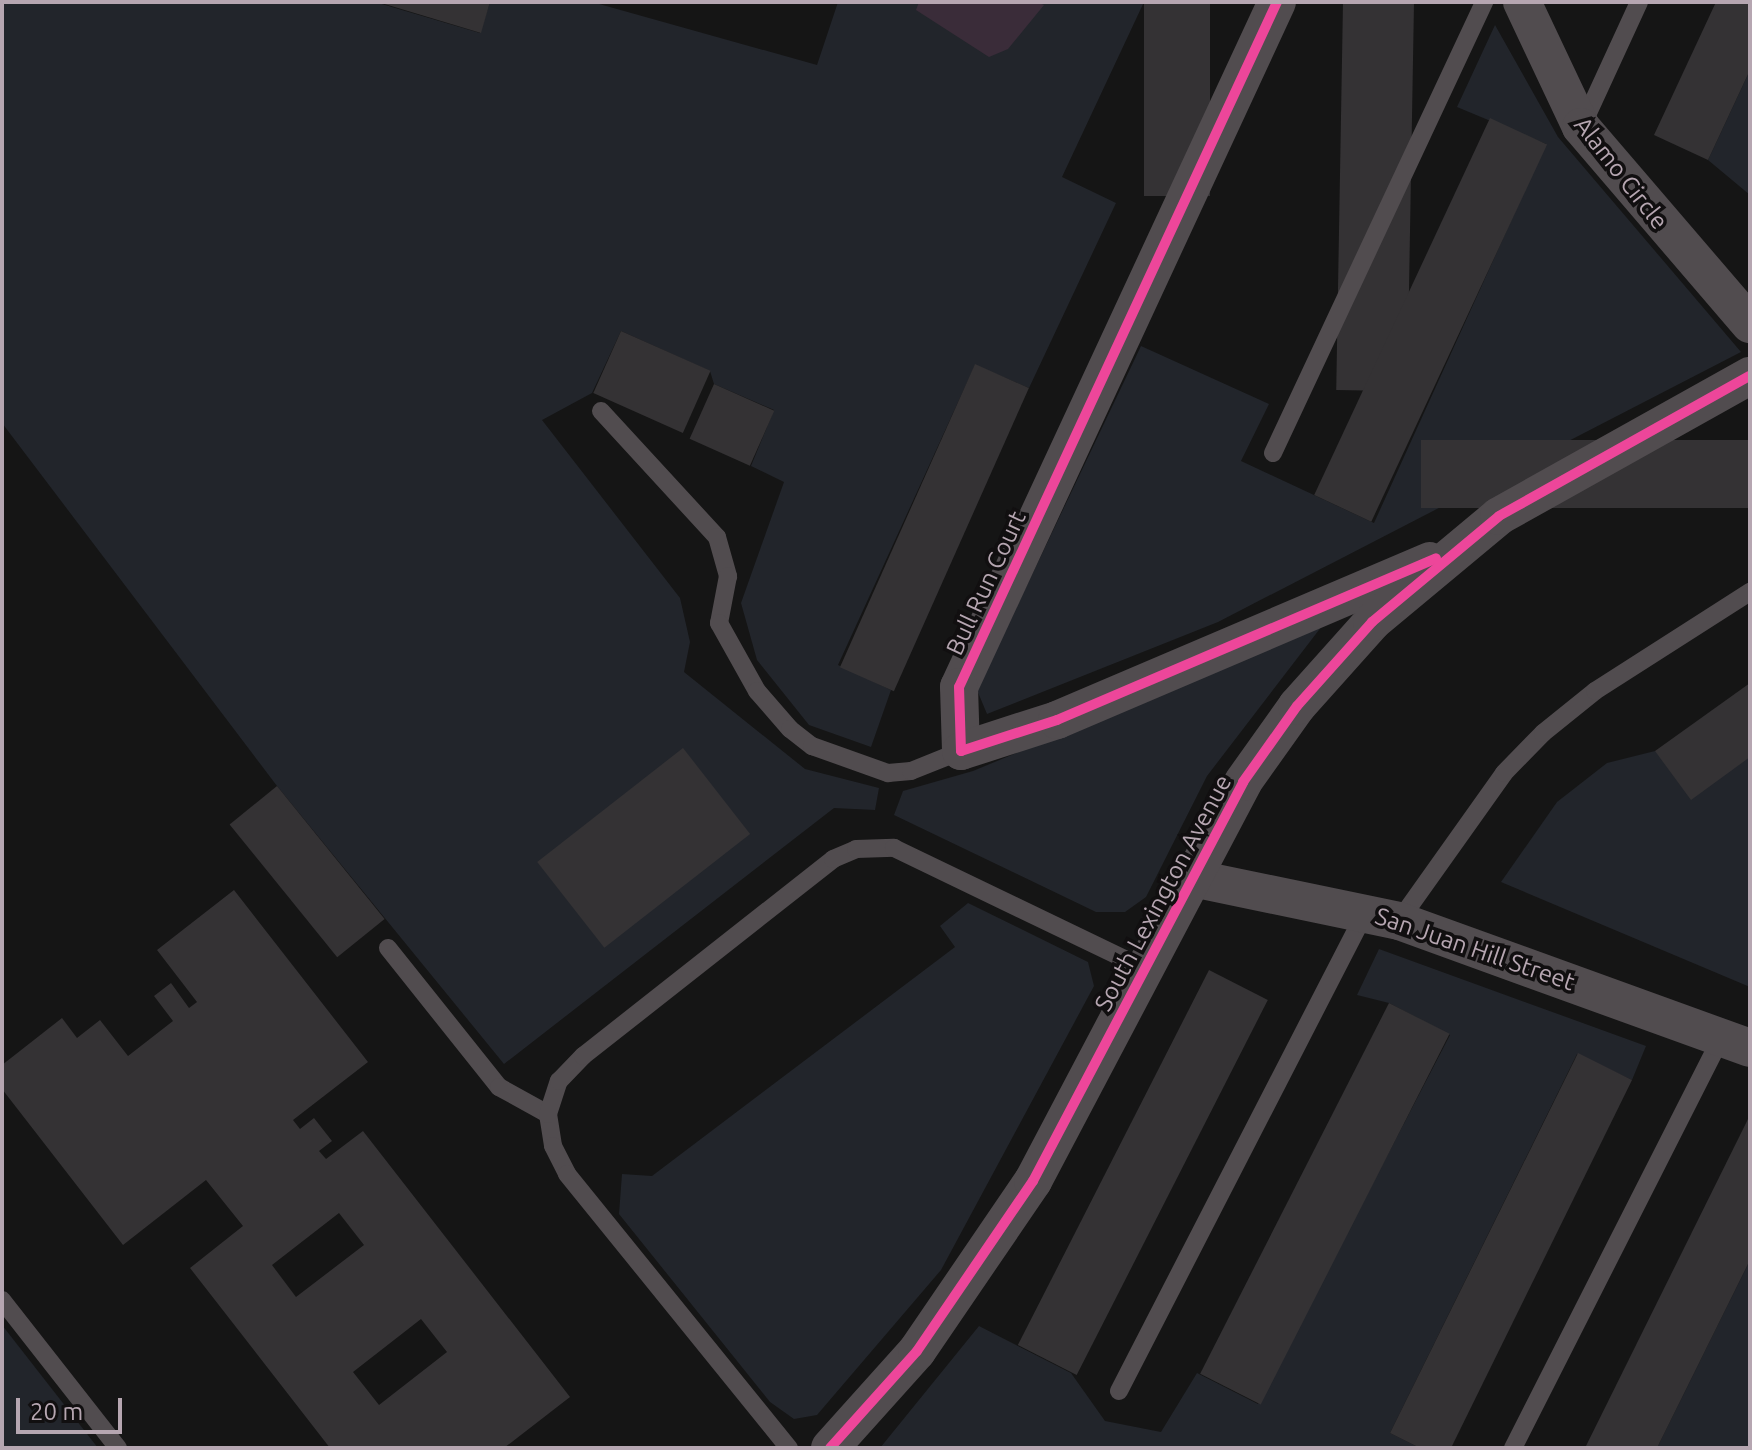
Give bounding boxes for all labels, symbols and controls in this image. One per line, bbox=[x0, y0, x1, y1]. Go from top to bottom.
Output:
street label: Alamo Circle bbox=[1568, 111, 1674, 235]
street label: Bull Run Court bbox=[940, 506, 1032, 660]
street label: South Lexington Avenue bbox=[1088, 770, 1238, 1016]
street label: San Juan Hill Street bbox=[1372, 901, 1578, 997]
scale bar bbox=[20, 1382, 126, 1432]
text: 20 m bbox=[30, 1398, 83, 1425]

